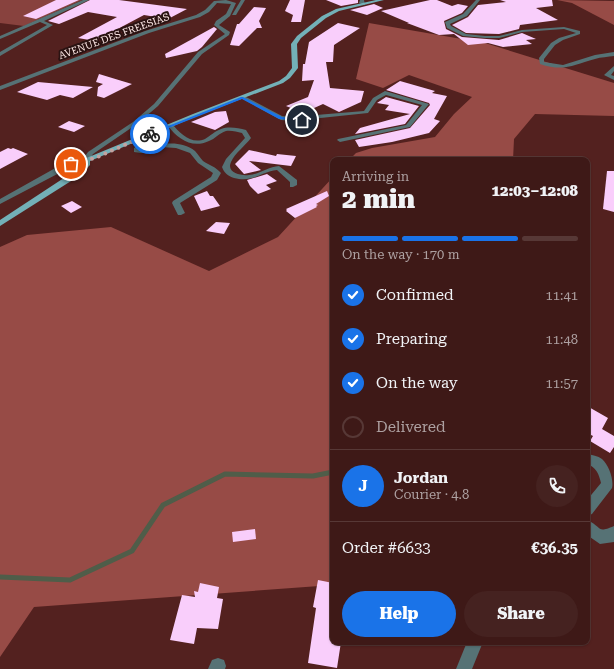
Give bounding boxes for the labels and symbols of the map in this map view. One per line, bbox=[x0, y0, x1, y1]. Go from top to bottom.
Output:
street label: AVENUE DES FREESIAS bbox=[57, 11, 171, 61]
pin bbox=[285, 103, 319, 137]
courier bbox=[130, 114, 170, 154]
pin bbox=[54, 147, 88, 181]

